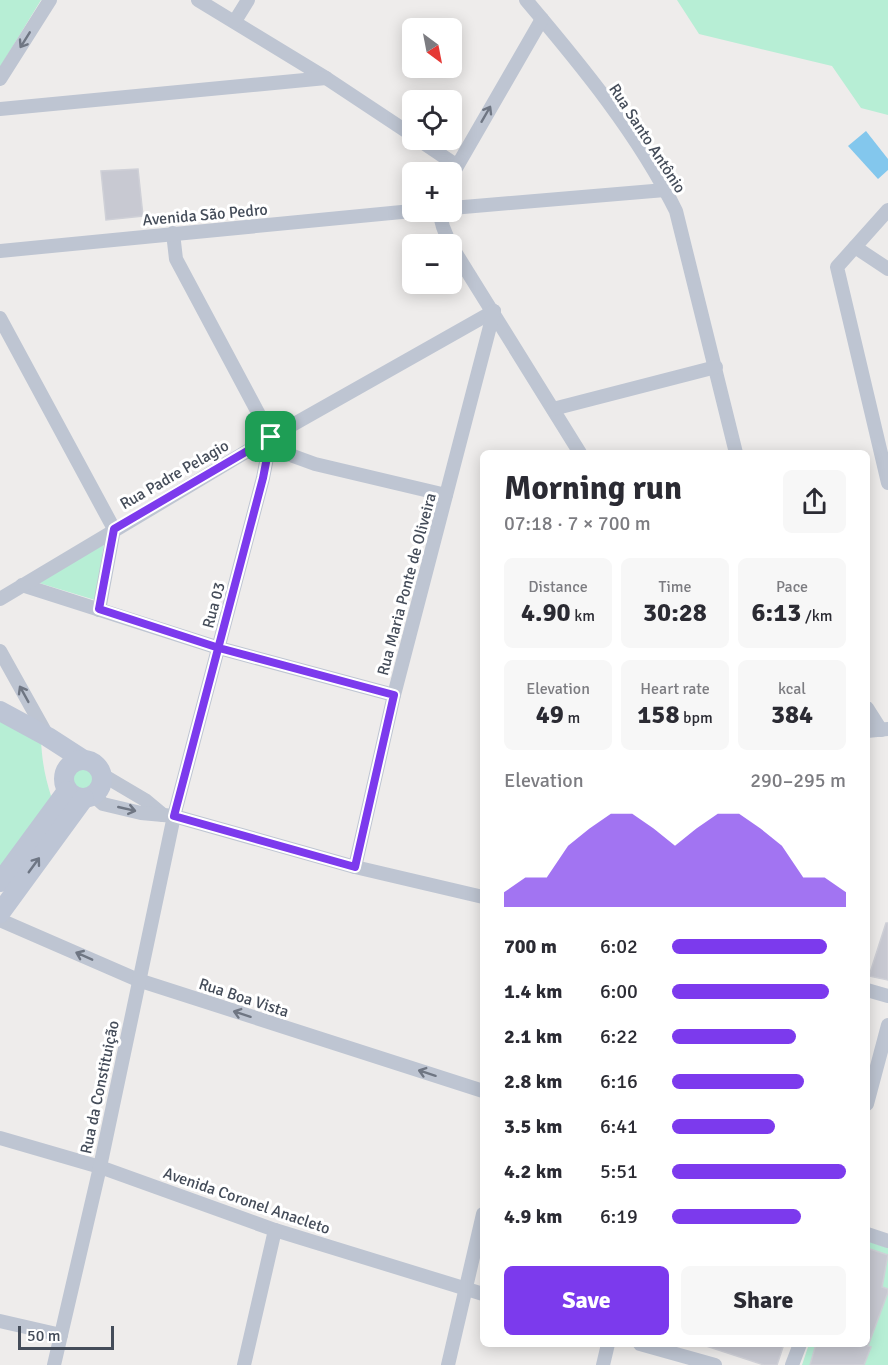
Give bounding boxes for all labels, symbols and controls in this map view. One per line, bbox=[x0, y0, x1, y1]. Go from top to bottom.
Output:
north arrow bbox=[402, 18, 462, 78]
map controls bbox=[402, 18, 462, 294]
one-way arrow bbox=[19, 31, 31, 48]
street label: Rua Santo Antônio bbox=[604, 80, 690, 197]
button: locate bbox=[402, 90, 462, 150]
one-way arrow bbox=[480, 106, 492, 123]
button: + bbox=[402, 162, 462, 222]
street label: Avenida São Pedro bbox=[142, 200, 269, 230]
button: − bbox=[402, 234, 462, 294]
pin bbox=[245, 411, 296, 462]
icon: arrive bbox=[254, 420, 287, 453]
street label: Rua Padre Pelagio bbox=[116, 436, 233, 514]
text: Morning run bbox=[504, 468, 682, 509]
button: share bbox=[783, 470, 846, 533]
street label: Rua Maria Ponte de Oliveira bbox=[373, 491, 441, 678]
text: 07:18 · 7 × 700 m bbox=[504, 511, 651, 536]
text: Distance bbox=[528, 577, 588, 597]
text: Time bbox=[659, 577, 691, 597]
text: Pace bbox=[776, 577, 808, 597]
street label: Rua 03 bbox=[198, 580, 230, 631]
text: 4.90 bbox=[521, 597, 571, 629]
text: 30:28 bbox=[643, 597, 707, 629]
text: 6:13 bbox=[752, 597, 801, 629]
text: km bbox=[571, 606, 595, 626]
text: /km bbox=[801, 606, 832, 626]
text: Elevation bbox=[526, 679, 590, 699]
text: Heart rate bbox=[640, 679, 710, 699]
text: kcal bbox=[778, 679, 806, 699]
one-way arrow bbox=[18, 686, 30, 703]
text: 49 bbox=[536, 699, 564, 731]
text: 158 bbox=[637, 699, 679, 731]
text: 384 bbox=[771, 699, 813, 731]
text: m bbox=[564, 708, 580, 728]
text: bpm bbox=[679, 708, 713, 728]
text: Elevation bbox=[504, 768, 584, 793]
text: 290–295 m bbox=[750, 768, 846, 793]
one-way arrow bbox=[117, 804, 136, 816]
one-way arrow bbox=[28, 858, 41, 874]
text: 700 m bbox=[504, 934, 557, 959]
text: 6:02 bbox=[600, 934, 638, 959]
one-way arrow bbox=[75, 950, 93, 961]
street label: Rua Boa Vista bbox=[196, 974, 291, 1022]
text: 1.4 km bbox=[504, 979, 562, 1004]
text: 6:00 bbox=[600, 979, 638, 1004]
one-way arrow bbox=[233, 1007, 252, 1018]
street label: Rua da Constituição bbox=[76, 1019, 124, 1156]
text: 2.1 km bbox=[504, 1024, 562, 1049]
text: 6:22 bbox=[600, 1024, 638, 1049]
one-way arrow bbox=[418, 1067, 437, 1078]
text: 2.8 km bbox=[504, 1069, 562, 1094]
text: 6:16 bbox=[600, 1069, 638, 1094]
text: 3.5 km bbox=[504, 1114, 562, 1139]
text: 6:41 bbox=[600, 1114, 638, 1139]
text: 4.2 km bbox=[504, 1159, 562, 1184]
text: 5:51 bbox=[600, 1159, 638, 1184]
street label: Avenida Coronel Anacleto bbox=[161, 1163, 333, 1239]
text: 4.9 km bbox=[504, 1204, 562, 1229]
text: 6:19 bbox=[600, 1204, 638, 1229]
button: Save bbox=[504, 1266, 669, 1335]
button: Share bbox=[681, 1266, 846, 1335]
scale bar bbox=[18, 1323, 114, 1350]
text: 50 m bbox=[27, 1326, 61, 1346]

